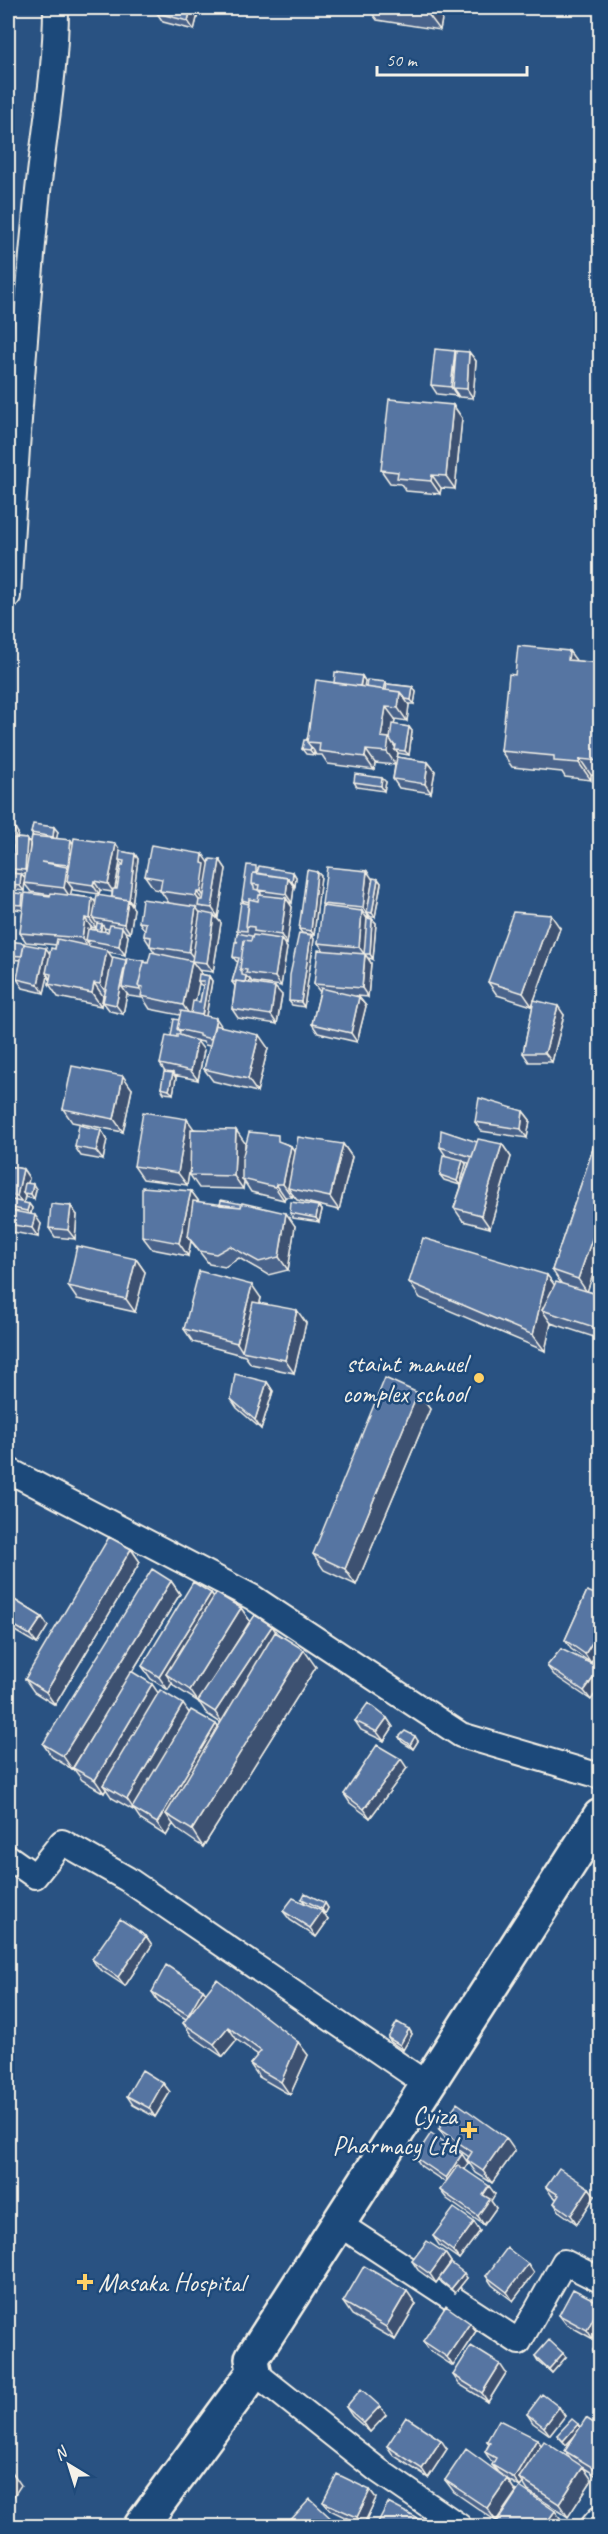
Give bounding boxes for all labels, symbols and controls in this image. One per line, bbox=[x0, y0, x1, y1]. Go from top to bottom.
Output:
scale bar bbox=[377, 39, 527, 77]
text: 50 m bbox=[386, 49, 419, 71]
place label: staint manuel complex school bbox=[342, 1347, 472, 1410]
marker: staint manuel complex school bbox=[472, 1371, 486, 1385]
place label: Cyiza Pharmacy Ltd bbox=[333, 2099, 461, 2162]
marker: Cyiza Pharmacy Ltd bbox=[462, 2123, 476, 2137]
place label: Masaka Hospital bbox=[98, 2266, 249, 2299]
marker: Masaka Hospital bbox=[76, 2273, 94, 2291]
north arrow bbox=[39, 2435, 99, 2495]
text: N bbox=[50, 2441, 73, 2465]

